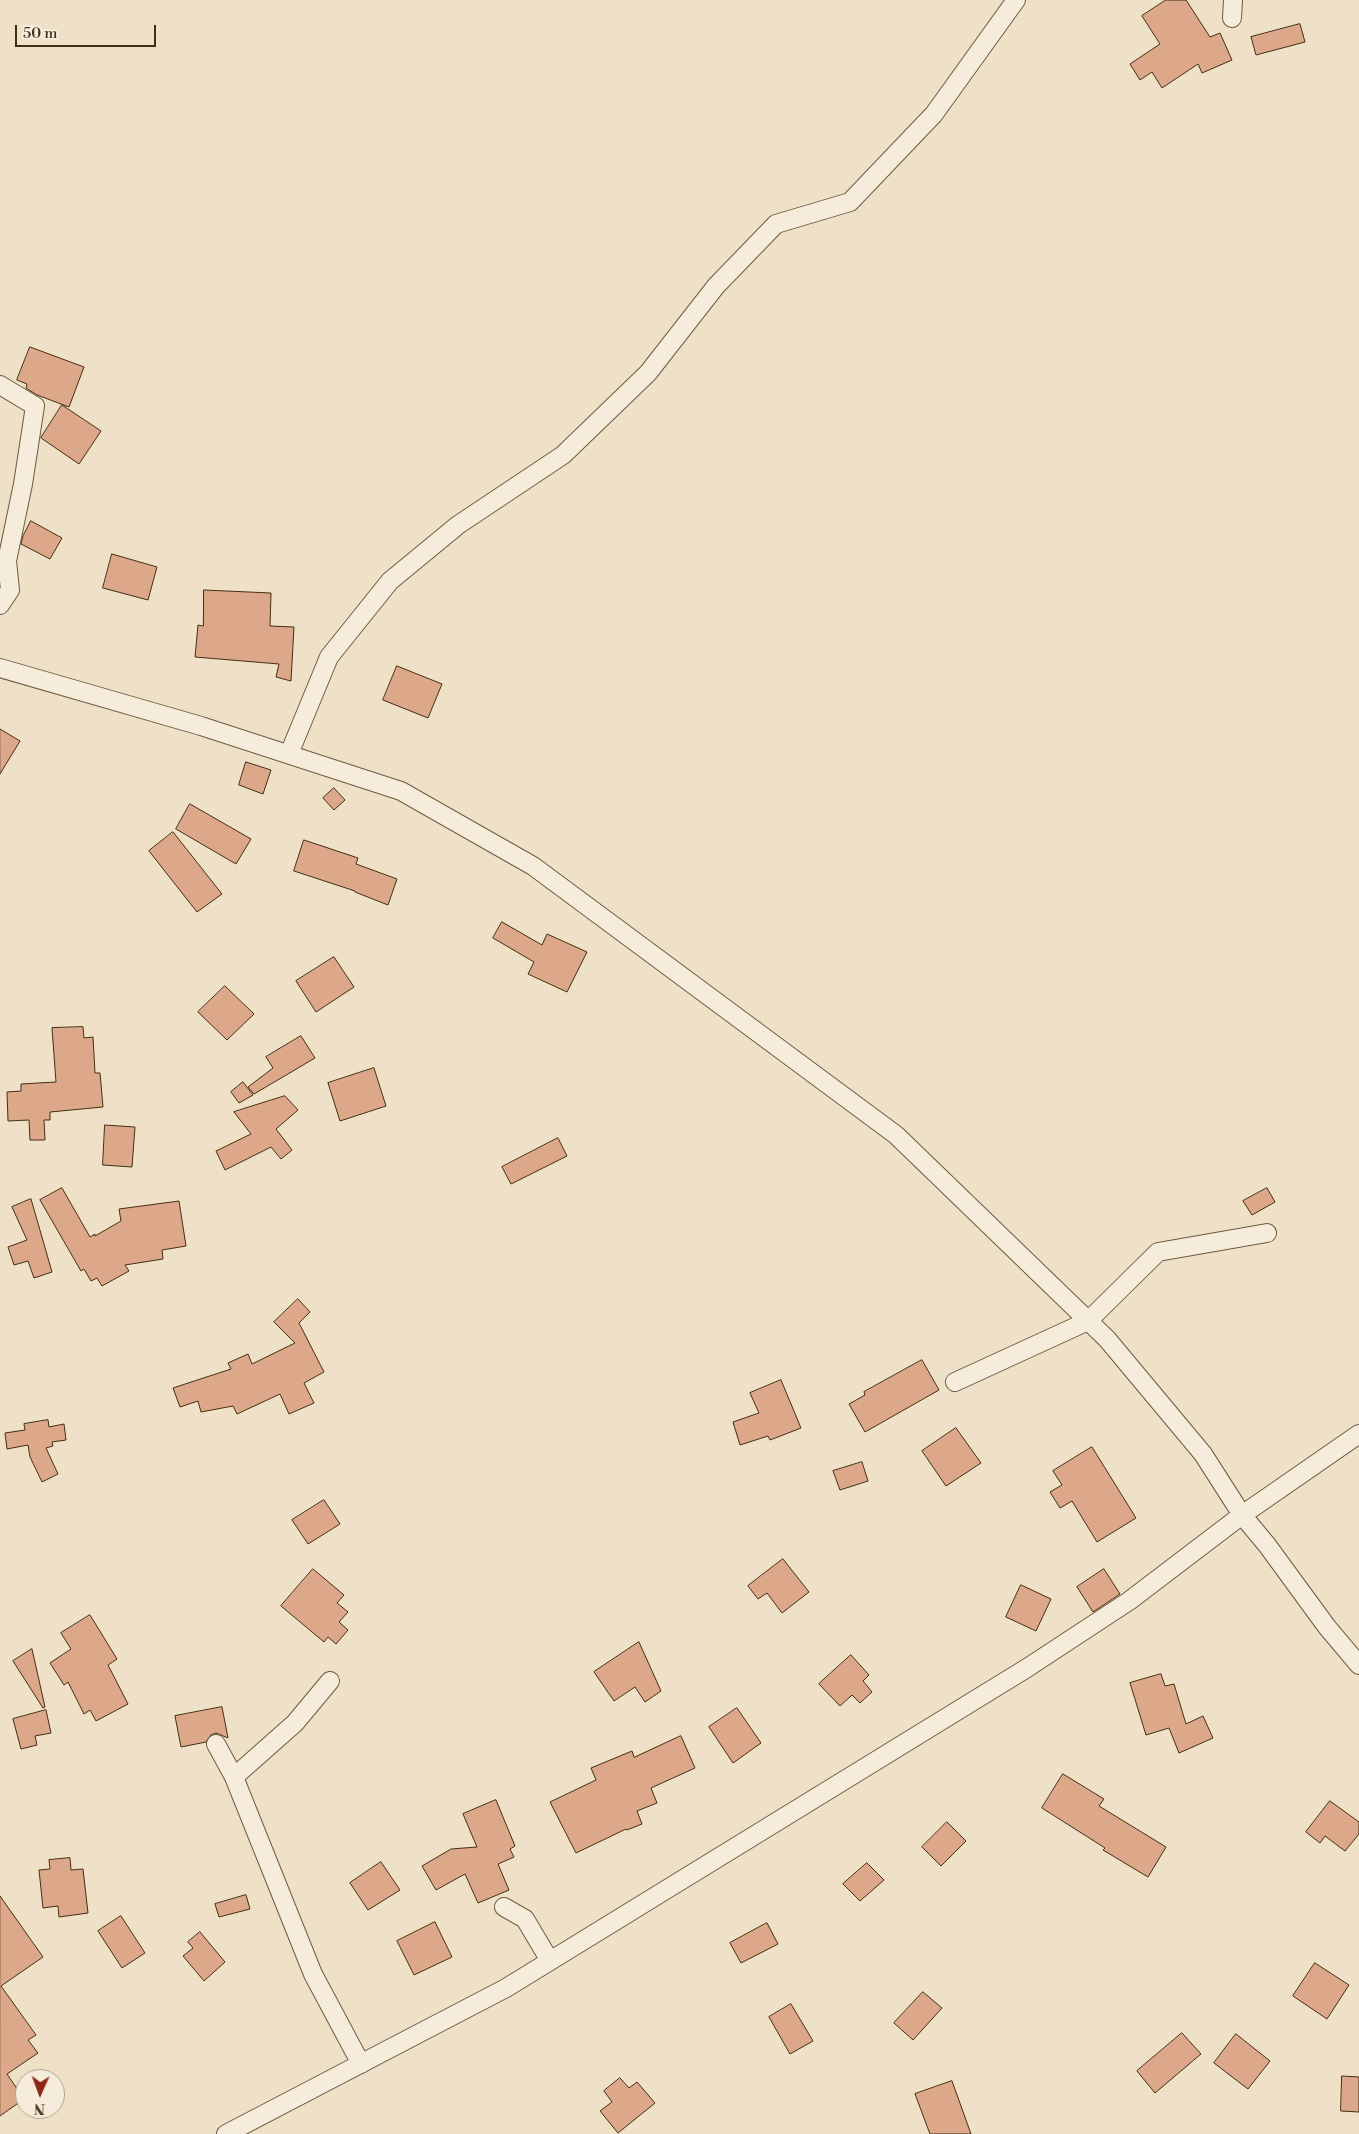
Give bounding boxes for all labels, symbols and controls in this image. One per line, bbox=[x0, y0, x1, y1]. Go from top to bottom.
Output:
scale bar bbox=[18, 15, 159, 47]
text: 50 m bbox=[23, 24, 57, 43]
north arrow bbox=[15, 2069, 65, 2119]
text: N bbox=[34, 2099, 45, 2117]

